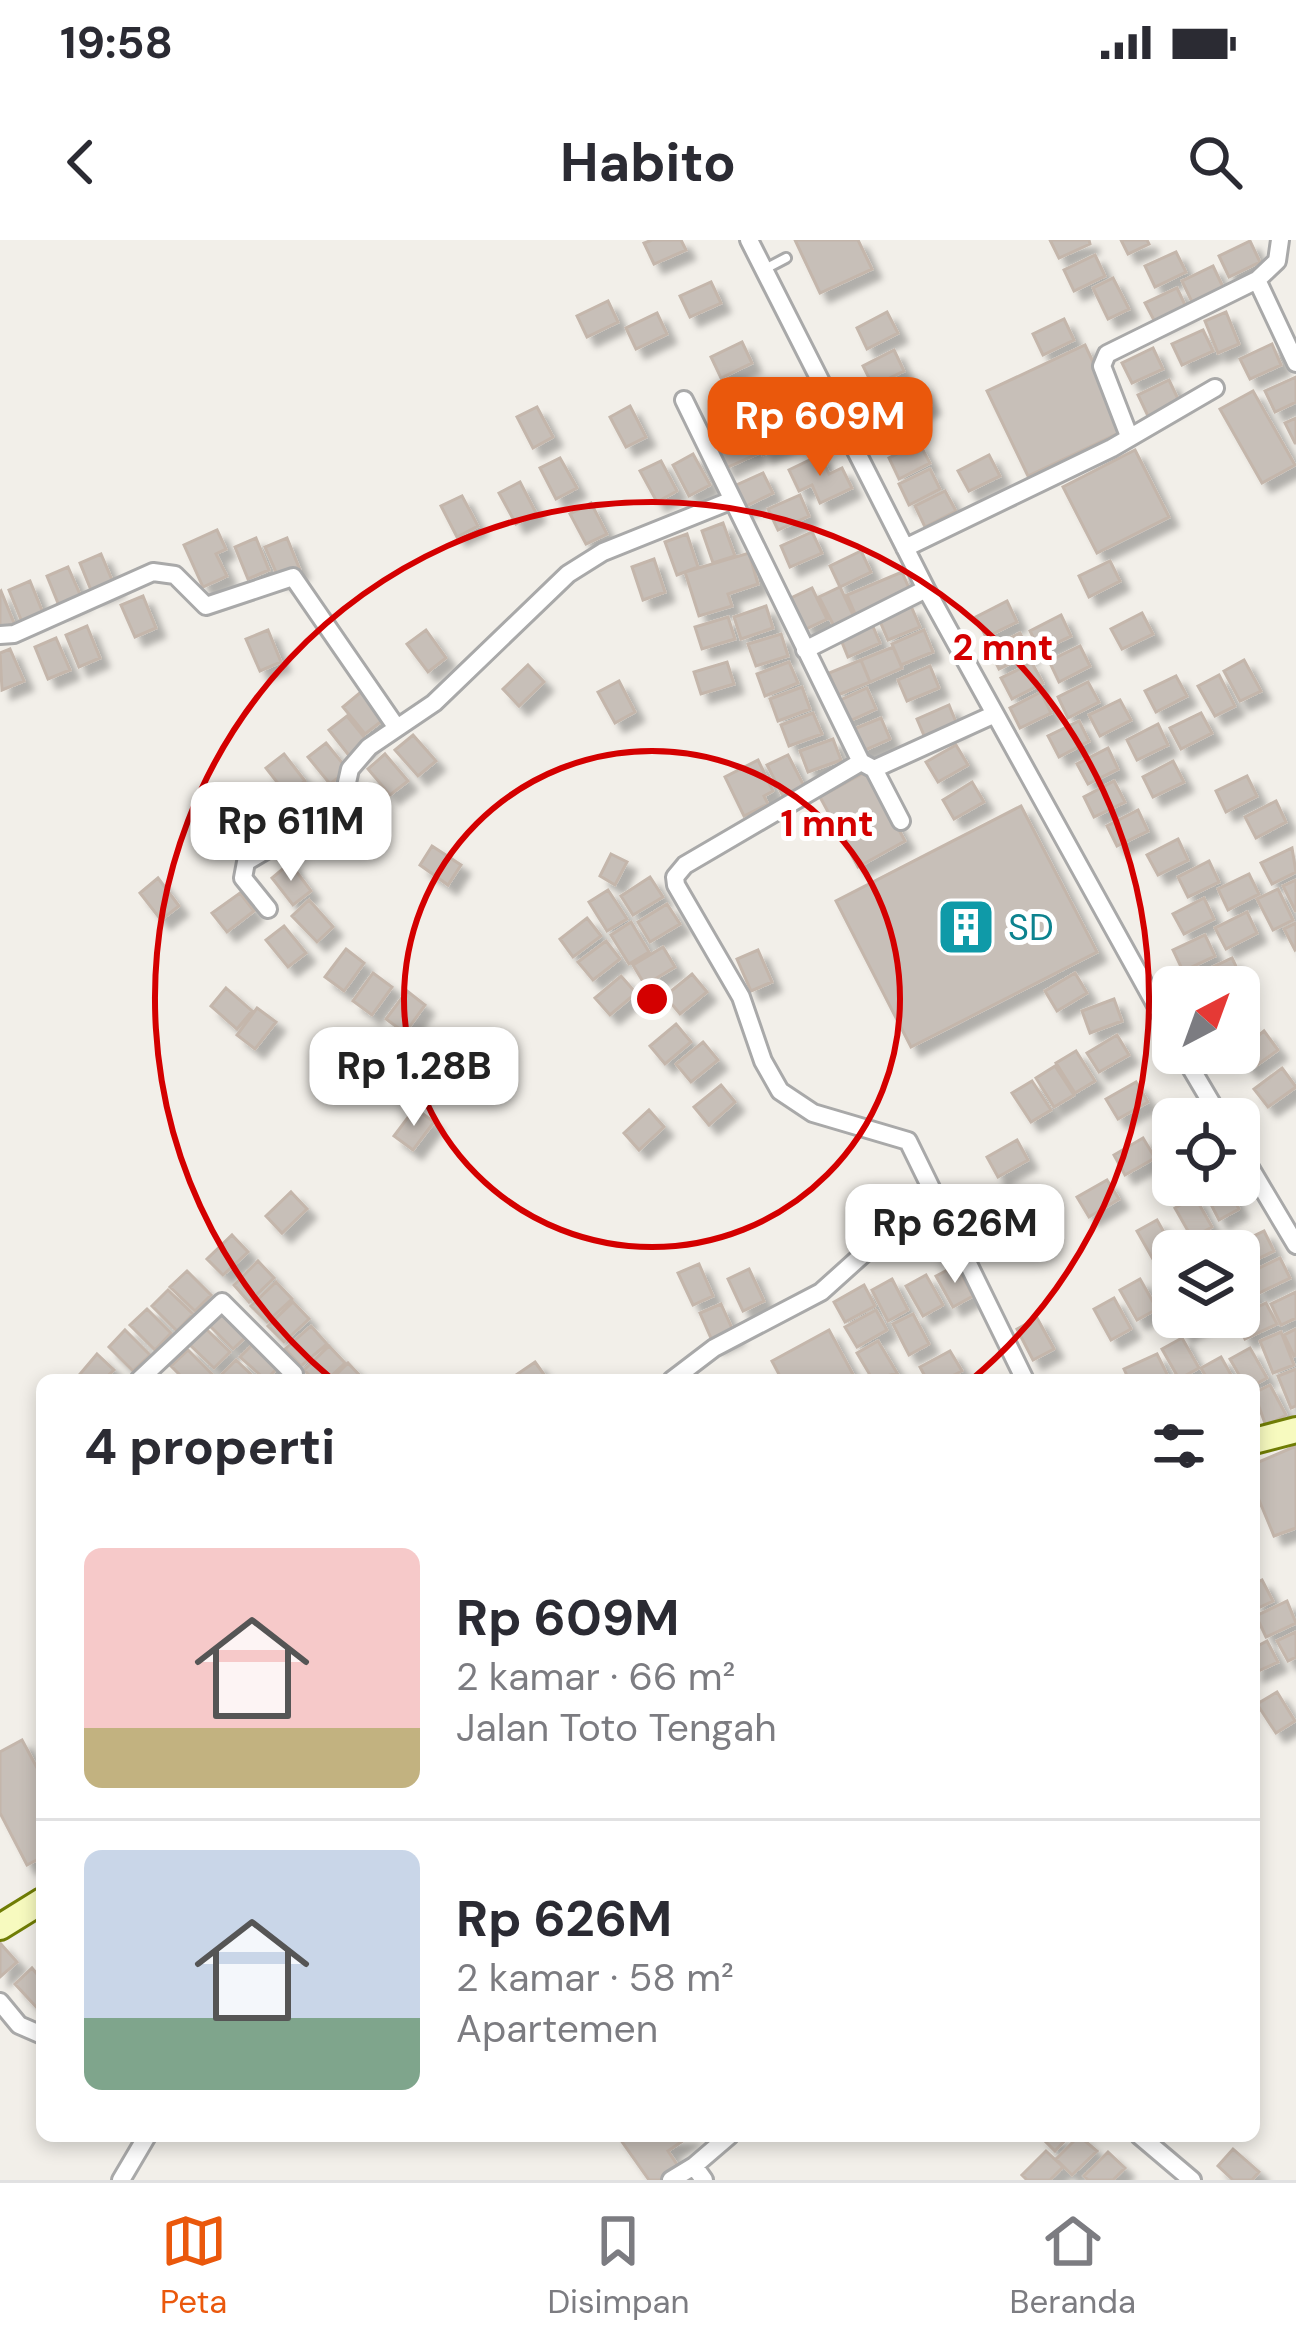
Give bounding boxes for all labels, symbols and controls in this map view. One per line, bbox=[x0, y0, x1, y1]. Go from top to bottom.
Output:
text: 19:58 bbox=[60, 13, 173, 72]
text: Habito bbox=[560, 127, 736, 198]
icon: back bbox=[48, 129, 114, 195]
icon: search bbox=[1182, 129, 1248, 195]
pin: Rp 609M bbox=[709, 377, 931, 479]
text: Rp 609M bbox=[735, 390, 905, 441]
text: 2 mnt bbox=[953, 624, 1053, 671]
pin: Rp 611M bbox=[180, 782, 402, 884]
text: Rp 611M bbox=[218, 795, 365, 846]
text: 1 mnt bbox=[780, 800, 874, 847]
building icon: SD bbox=[935, 896, 997, 958]
place label: SD bbox=[1008, 904, 1054, 951]
north arrow bbox=[1152, 966, 1260, 1074]
map controls bbox=[1152, 966, 1260, 1338]
centre of rings bbox=[631, 978, 673, 1020]
pin: Rp 1.28B bbox=[290, 1027, 538, 1129]
text: Rp 1.28B bbox=[336, 1040, 492, 1091]
button: locate bbox=[1152, 1098, 1260, 1206]
pin: Rp 626M bbox=[844, 1184, 1066, 1286]
text: Rp 626M bbox=[872, 1197, 1038, 1248]
button: layers bbox=[1152, 1230, 1260, 1338]
text: 4 properti bbox=[84, 1413, 335, 1480]
icon: filters bbox=[1146, 1413, 1212, 1479]
text: Rp 609M bbox=[456, 1584, 679, 1651]
icon: home bbox=[180, 1596, 324, 1740]
text: 2 kamar · 66 m² bbox=[456, 1651, 735, 1702]
text: Jalan Toto Tengah bbox=[456, 1702, 777, 1753]
text: Rp 626M bbox=[456, 1885, 672, 1952]
icon: home bbox=[180, 1898, 324, 2042]
text: 2 kamar · 58 m² bbox=[456, 1952, 734, 2003]
text: Apartemen bbox=[456, 2003, 658, 2054]
tab: Peta bbox=[160, 2208, 227, 2323]
tab: Disimpan bbox=[547, 2208, 689, 2323]
tab: Beranda bbox=[1010, 2208, 1136, 2323]

